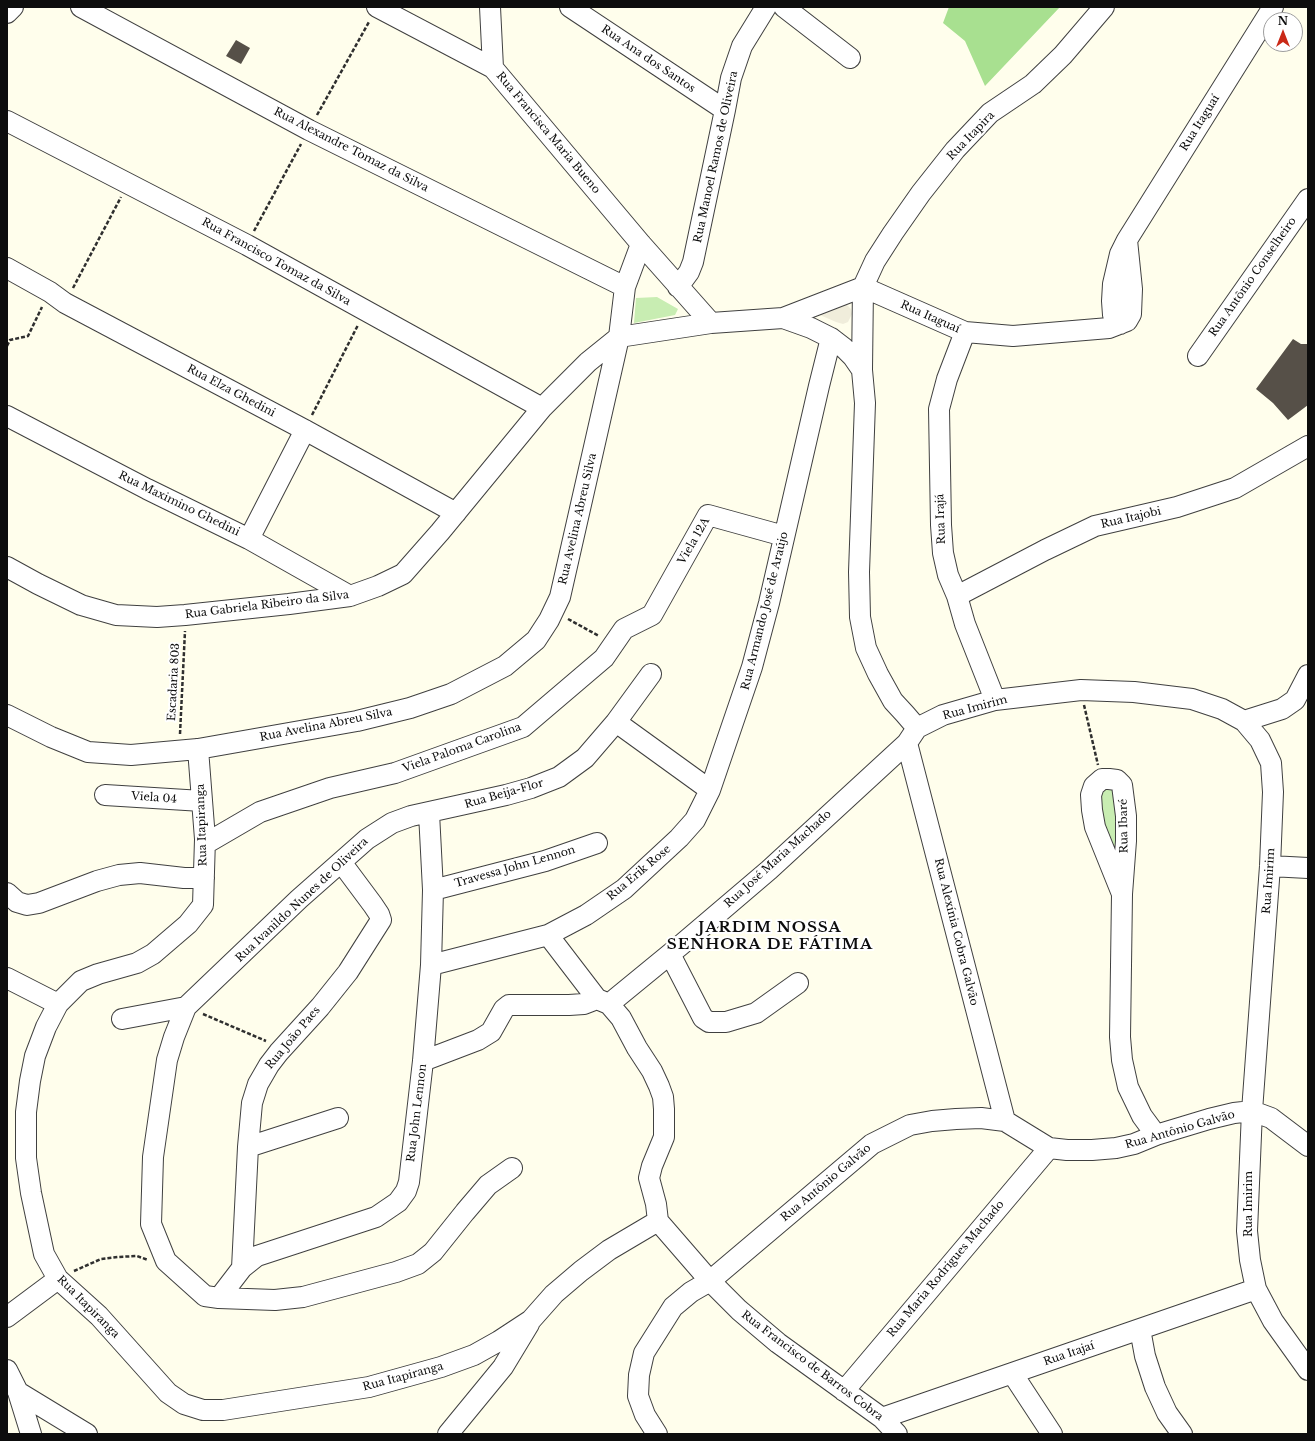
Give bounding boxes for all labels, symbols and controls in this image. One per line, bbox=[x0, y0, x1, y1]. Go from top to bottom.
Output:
north arrow bbox=[1263, 12, 1303, 52]
text: N bbox=[1278, 14, 1288, 28]
street label: Rua Ana dos Santos bbox=[599, 23, 697, 95]
street label: Rua Francisca Maria Bueno bbox=[493, 70, 603, 196]
street label: Rua Manoel Ramos de Oliveira bbox=[691, 70, 741, 244]
street label: Rua Itaguaí bbox=[1178, 92, 1222, 154]
street label: Rua Alexandre Tomaz da Silva bbox=[272, 105, 430, 195]
street label: Rua Itapira bbox=[945, 109, 997, 163]
street label: Rua Francisco Tomaz da Silva bbox=[199, 215, 353, 309]
street label: Rua Antônio Conselheiro bbox=[1207, 215, 1299, 339]
street label: Rua Itaguaí bbox=[898, 298, 962, 336]
street label: Rua Elza Ghedini bbox=[185, 362, 277, 420]
street label: Rua Avelina Abreu Silva bbox=[556, 452, 600, 586]
street label: Rua Maximino Ghedini bbox=[116, 469, 242, 539]
street label: Rua Irajá bbox=[934, 493, 948, 545]
street label: Rua Itajobi bbox=[1100, 505, 1162, 531]
street label: Viela 12A bbox=[675, 515, 713, 567]
street label: Rua Armando José de Araújo bbox=[739, 531, 791, 691]
street label: Rua Gabriela Ribeiro da Silva bbox=[184, 588, 350, 622]
street label: Escadaria 803 bbox=[165, 643, 183, 721]
street label: Rua Imirim bbox=[941, 693, 1009, 723]
street label: Rua Avelina Abreu Silva bbox=[259, 706, 393, 744]
street label: Viela Paloma Carolina bbox=[401, 720, 523, 776]
street label: Rua Beija-Flor bbox=[463, 776, 545, 812]
street label: Rua Itapiranga bbox=[194, 783, 210, 867]
street label: Viela 04 bbox=[131, 790, 177, 806]
street label: Rua Ibaré bbox=[1117, 799, 1131, 853]
street label: Rua José Maria Machado bbox=[722, 807, 834, 911]
street label: Rua Ivanildo Nunes de Oliveira bbox=[233, 835, 371, 965]
street label: Rua Erik Rose bbox=[604, 842, 674, 904]
street label: Travessa John Lennon bbox=[453, 843, 577, 891]
street label: Rua Imirim bbox=[1260, 848, 1278, 914]
street label: Rua Alexínia Cobra Galvão bbox=[931, 857, 981, 1007]
district label: JARDIM NOSSA SENHORA DE FÁTIMA bbox=[667, 919, 873, 954]
street label: Rua João Paes bbox=[263, 1004, 323, 1072]
street label: Rua John Lennon bbox=[404, 1063, 430, 1163]
street label: Rua Antônio Galvão bbox=[1124, 1108, 1236, 1152]
street label: Rua Antônio Galvão bbox=[778, 1141, 874, 1225]
street label: Rua Imirim bbox=[1242, 1171, 1256, 1237]
street label: Rua Maria Rodrigues Machado bbox=[885, 1198, 1007, 1340]
street label: Rua Itapiranga bbox=[54, 1273, 122, 1341]
street label: Rua Francisco de Barros Cobra bbox=[739, 1308, 885, 1424]
street label: Rua Itajaí bbox=[1042, 1339, 1096, 1369]
street label: Rua Itapiranga bbox=[361, 1360, 445, 1394]

